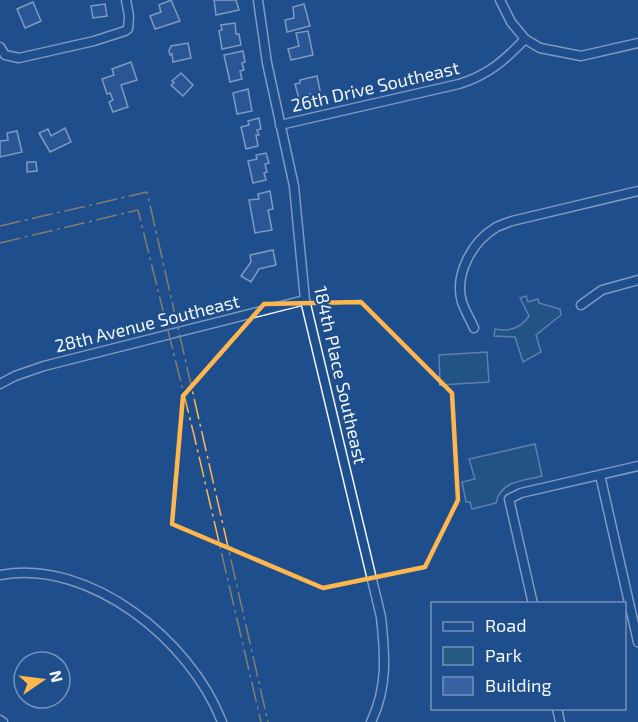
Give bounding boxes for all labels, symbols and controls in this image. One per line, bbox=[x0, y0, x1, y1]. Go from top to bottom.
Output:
street label: 26th Drive Southeast bbox=[289, 56, 461, 116]
street label: 184th Place Southeast bbox=[310, 284, 372, 466]
street label: 28th Avenue Southeast bbox=[52, 289, 242, 357]
legend bbox=[431, 602, 626, 710]
text: Road bbox=[485, 614, 526, 636]
text: Park bbox=[485, 644, 522, 666]
north arrow bbox=[12, 650, 72, 710]
text: N bbox=[46, 668, 68, 684]
text: Building bbox=[485, 674, 552, 696]

